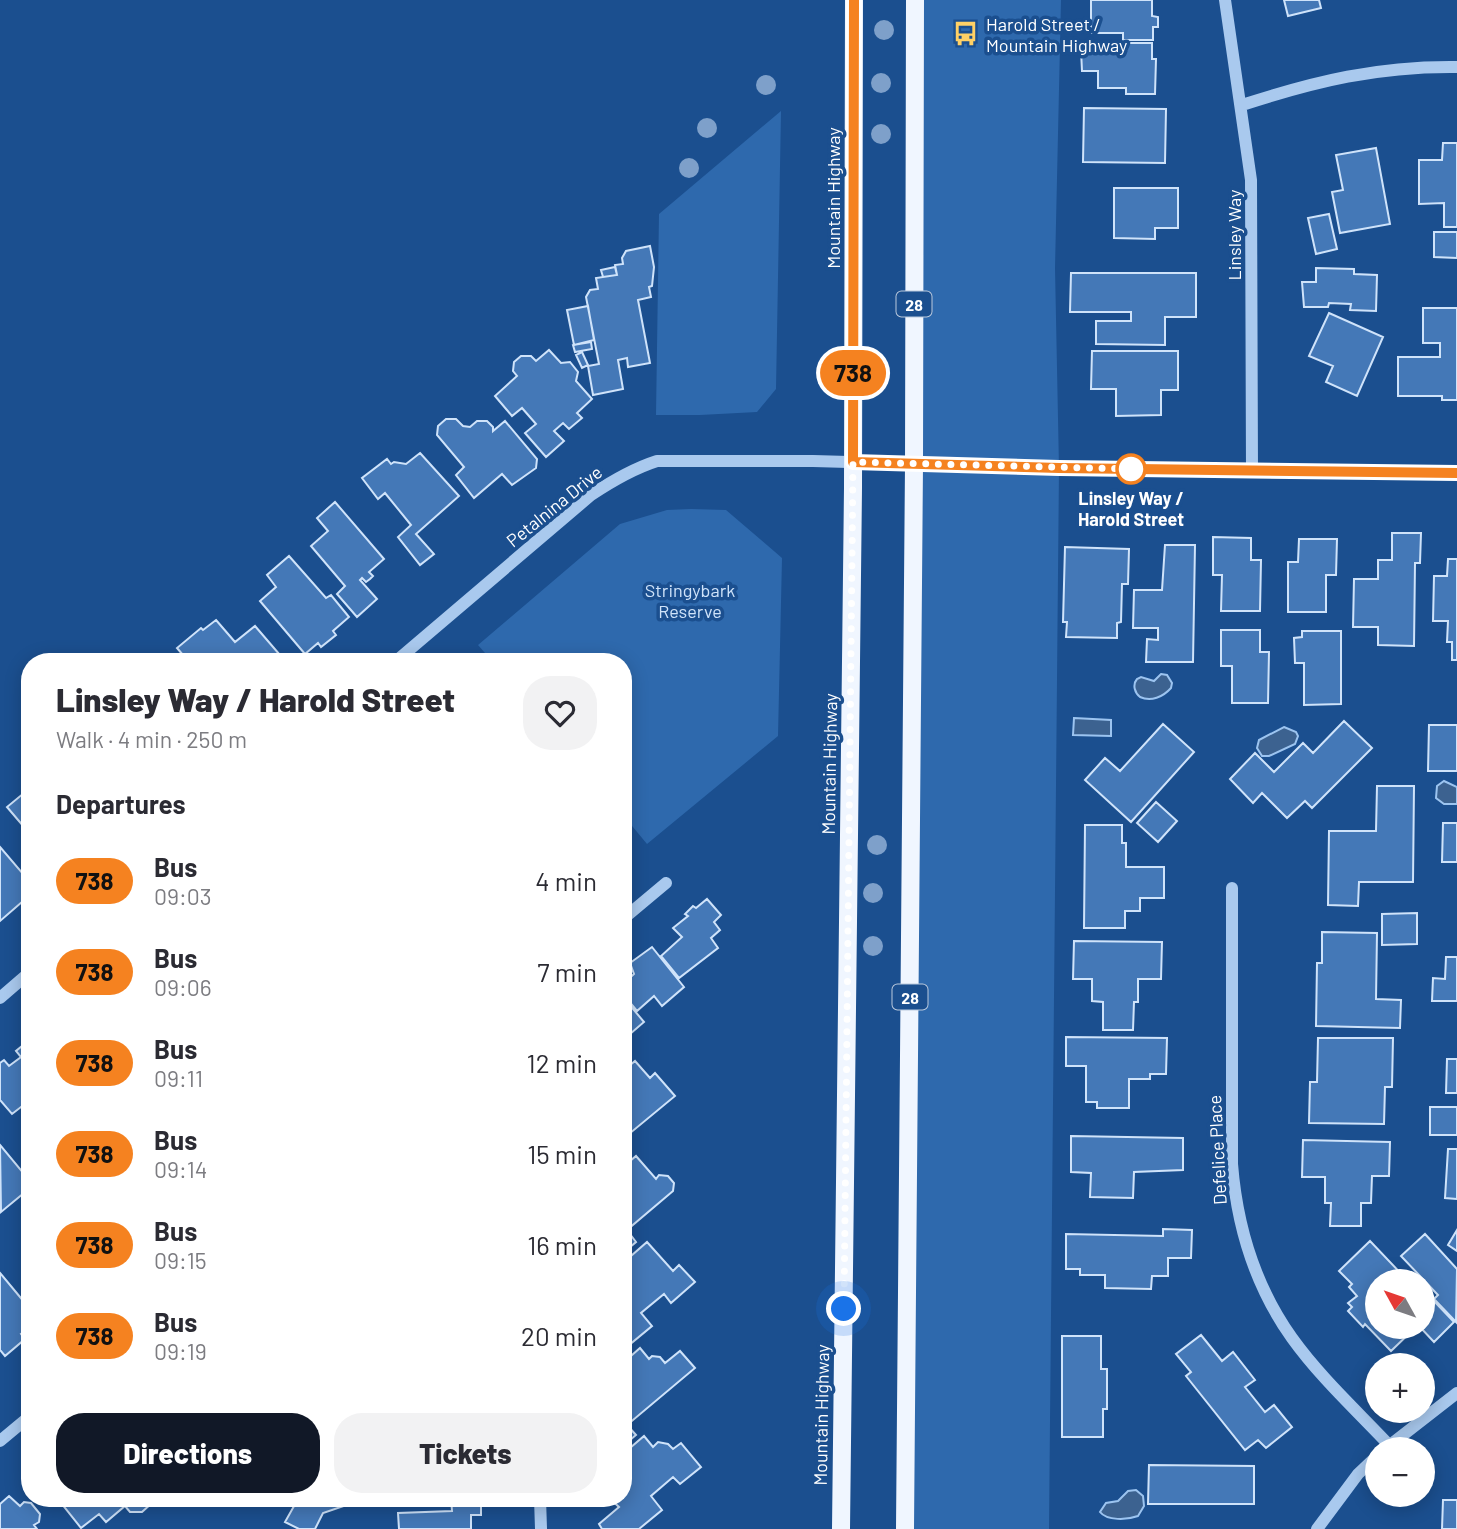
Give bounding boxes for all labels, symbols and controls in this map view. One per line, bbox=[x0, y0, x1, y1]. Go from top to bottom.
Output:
place label: Harold Street / Mountain Highway bbox=[986, 13, 1127, 56]
bus stop icon: Harold Street / Mountain Highway bbox=[952, 20, 980, 48]
street label: Mountain Highway bbox=[822, 127, 844, 269]
street label: Linsley Way bbox=[1223, 190, 1245, 280]
road number: 28 bbox=[897, 292, 932, 316]
line badge: 738 bbox=[813, 350, 893, 396]
text: 738 bbox=[834, 358, 872, 387]
marker: Linsley Way / Harold Street bbox=[1116, 454, 1146, 484]
street label: Petalnina Drive bbox=[502, 461, 606, 551]
place label: Linsley Way / Harold Street bbox=[1078, 487, 1184, 530]
park label: Stringybark Reserve bbox=[645, 579, 735, 622]
button: heart bbox=[523, 676, 597, 750]
text: Linsley Way / Harold Street bbox=[56, 679, 455, 719]
street label: Mountain Highway bbox=[817, 693, 841, 835]
text: Walk · 4 min · 250 m bbox=[56, 725, 247, 753]
text: Departures bbox=[56, 788, 186, 819]
text: Bus bbox=[154, 851, 197, 882]
text: 4 min bbox=[535, 865, 597, 896]
text: 738 bbox=[76, 866, 113, 895]
text: 09:03 bbox=[154, 882, 212, 910]
text: Bus bbox=[154, 942, 197, 973]
text: 7 min bbox=[537, 956, 597, 987]
text: 738 bbox=[76, 957, 113, 986]
text: 09:06 bbox=[154, 973, 212, 1001]
road number: 28 bbox=[892, 984, 928, 1009]
text: Bus bbox=[154, 1033, 197, 1064]
text: 12 min bbox=[527, 1047, 597, 1078]
text: 738 bbox=[76, 1048, 113, 1077]
text: 09:11 bbox=[154, 1064, 203, 1092]
street label: Defelice Place bbox=[1203, 1095, 1231, 1205]
text: Bus bbox=[154, 1124, 197, 1155]
text: 15 min bbox=[527, 1138, 597, 1169]
text: 738 bbox=[76, 1139, 113, 1168]
text: 09:14 bbox=[154, 1155, 208, 1183]
text: Bus bbox=[154, 1215, 197, 1246]
text: 16 min bbox=[527, 1229, 597, 1260]
text: 738 bbox=[76, 1230, 113, 1259]
text: 09:15 bbox=[154, 1246, 207, 1274]
north arrow bbox=[1365, 1269, 1435, 1339]
map controls bbox=[1365, 1269, 1435, 1507]
your location bbox=[826, 1291, 861, 1326]
text: Bus bbox=[154, 1306, 197, 1337]
text: 20 min bbox=[521, 1320, 597, 1351]
text: 738 bbox=[76, 1321, 113, 1350]
text: 09:19 bbox=[154, 1337, 207, 1365]
street label: Mountain Highway bbox=[809, 1344, 833, 1486]
button: + bbox=[1365, 1353, 1435, 1423]
button: Directions bbox=[56, 1413, 320, 1493]
button: Tickets bbox=[334, 1413, 597, 1493]
button: − bbox=[1365, 1437, 1435, 1507]

